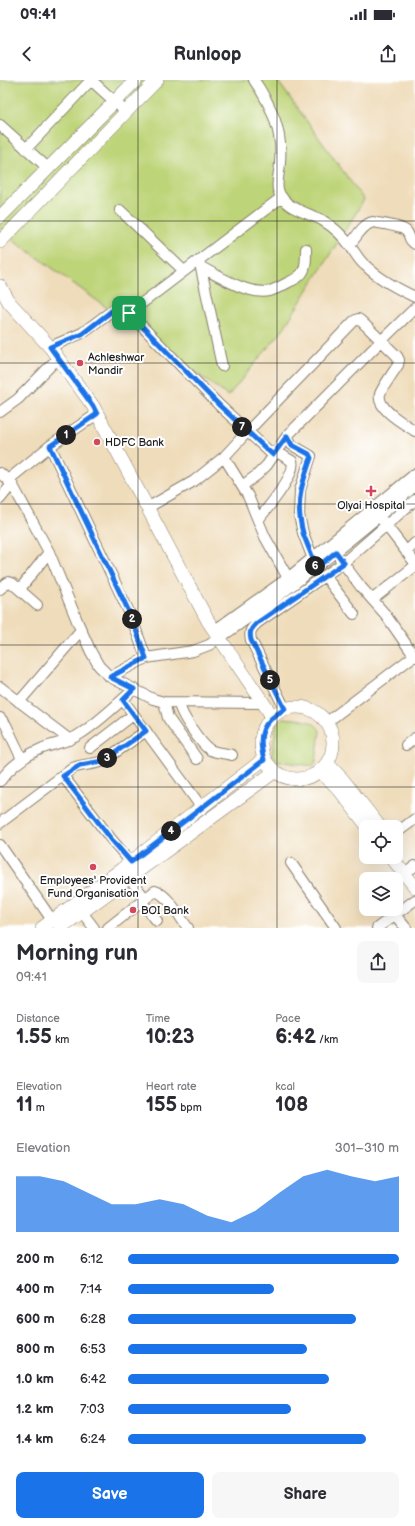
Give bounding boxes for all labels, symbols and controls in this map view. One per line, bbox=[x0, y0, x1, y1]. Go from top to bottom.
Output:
text: 09:41 bbox=[20, 5, 57, 24]
icon: back bbox=[16, 43, 38, 65]
icon: share bbox=[377, 43, 399, 65]
text: Runloop bbox=[174, 44, 241, 65]
pin bbox=[112, 296, 146, 330]
icon: arrive bbox=[118, 302, 140, 324]
place label: Achleshwar Mandir bbox=[88, 351, 145, 377]
marker: Achleshwar Mandir bbox=[75, 358, 85, 368]
pin: 7 bbox=[232, 417, 252, 437]
text: 7 bbox=[239, 420, 245, 433]
pin: 1 bbox=[56, 425, 76, 445]
text: 1 bbox=[64, 428, 68, 441]
place label: HDFC Bank bbox=[105, 436, 164, 449]
marker: HDFC Bank bbox=[92, 437, 102, 447]
marker: Olyai Hospital bbox=[365, 485, 377, 497]
place label: Olyai Hospital bbox=[337, 499, 405, 512]
pin: 6 bbox=[305, 556, 325, 576]
text: 6 bbox=[312, 559, 318, 572]
pin: 2 bbox=[122, 609, 142, 629]
text: 2 bbox=[129, 612, 135, 625]
pin: 5 bbox=[260, 670, 280, 690]
text: 5 bbox=[267, 673, 273, 686]
pin: 3 bbox=[97, 748, 117, 768]
text: 3 bbox=[104, 751, 110, 764]
map controls bbox=[359, 820, 403, 916]
button: locate bbox=[359, 820, 403, 864]
pin: 4 bbox=[161, 821, 181, 841]
text: 4 bbox=[168, 824, 174, 837]
marker: Employees' Provident Fund Organisation bbox=[88, 862, 98, 872]
button: layers bbox=[359, 872, 403, 916]
place label: Employees' Provident Fund Organisation bbox=[40, 874, 147, 900]
place label: BOI Bank bbox=[141, 904, 189, 917]
marker: BOI Bank bbox=[128, 905, 138, 915]
text: Morning run bbox=[16, 940, 138, 967]
button: share bbox=[357, 941, 399, 983]
text: 09:41 bbox=[16, 969, 47, 985]
text: Distance bbox=[16, 1012, 60, 1025]
text: Time bbox=[146, 1012, 170, 1025]
text: Pace bbox=[275, 1012, 300, 1025]
text: 1.55 bbox=[16, 1025, 52, 1049]
text: 10:23 bbox=[146, 1025, 195, 1049]
text: 6:42 bbox=[275, 1025, 316, 1049]
text: km bbox=[52, 1033, 69, 1046]
text: /km bbox=[316, 1033, 338, 1046]
text: Elevation bbox=[16, 1080, 62, 1093]
text: Heart rate bbox=[146, 1080, 196, 1093]
text: kcal bbox=[275, 1080, 295, 1093]
text: 11 bbox=[16, 1093, 33, 1117]
text: 155 bbox=[146, 1093, 177, 1117]
text: 108 bbox=[275, 1093, 308, 1117]
text: m bbox=[33, 1101, 45, 1114]
text: bpm bbox=[177, 1101, 202, 1114]
text: Elevation bbox=[16, 1140, 70, 1156]
text: 301–310 m bbox=[335, 1140, 399, 1156]
text: 200 m bbox=[16, 1251, 54, 1267]
text: 6:12 bbox=[80, 1251, 103, 1267]
text: 400 m bbox=[16, 1281, 54, 1297]
text: 7:14 bbox=[80, 1281, 102, 1297]
text: 600 m bbox=[16, 1311, 55, 1327]
text: 6:28 bbox=[80, 1311, 106, 1327]
text: 800 m bbox=[16, 1341, 55, 1357]
text: 6:53 bbox=[80, 1341, 106, 1357]
text: 1.0 km bbox=[16, 1371, 54, 1387]
text: 6:42 bbox=[80, 1371, 106, 1387]
text: 1.2 km bbox=[16, 1401, 54, 1417]
text: 7:03 bbox=[80, 1401, 105, 1417]
text: 1.4 km bbox=[16, 1431, 53, 1447]
text: 6:24 bbox=[80, 1431, 106, 1447]
button: Save bbox=[16, 1472, 204, 1518]
button: Share bbox=[212, 1472, 399, 1518]

